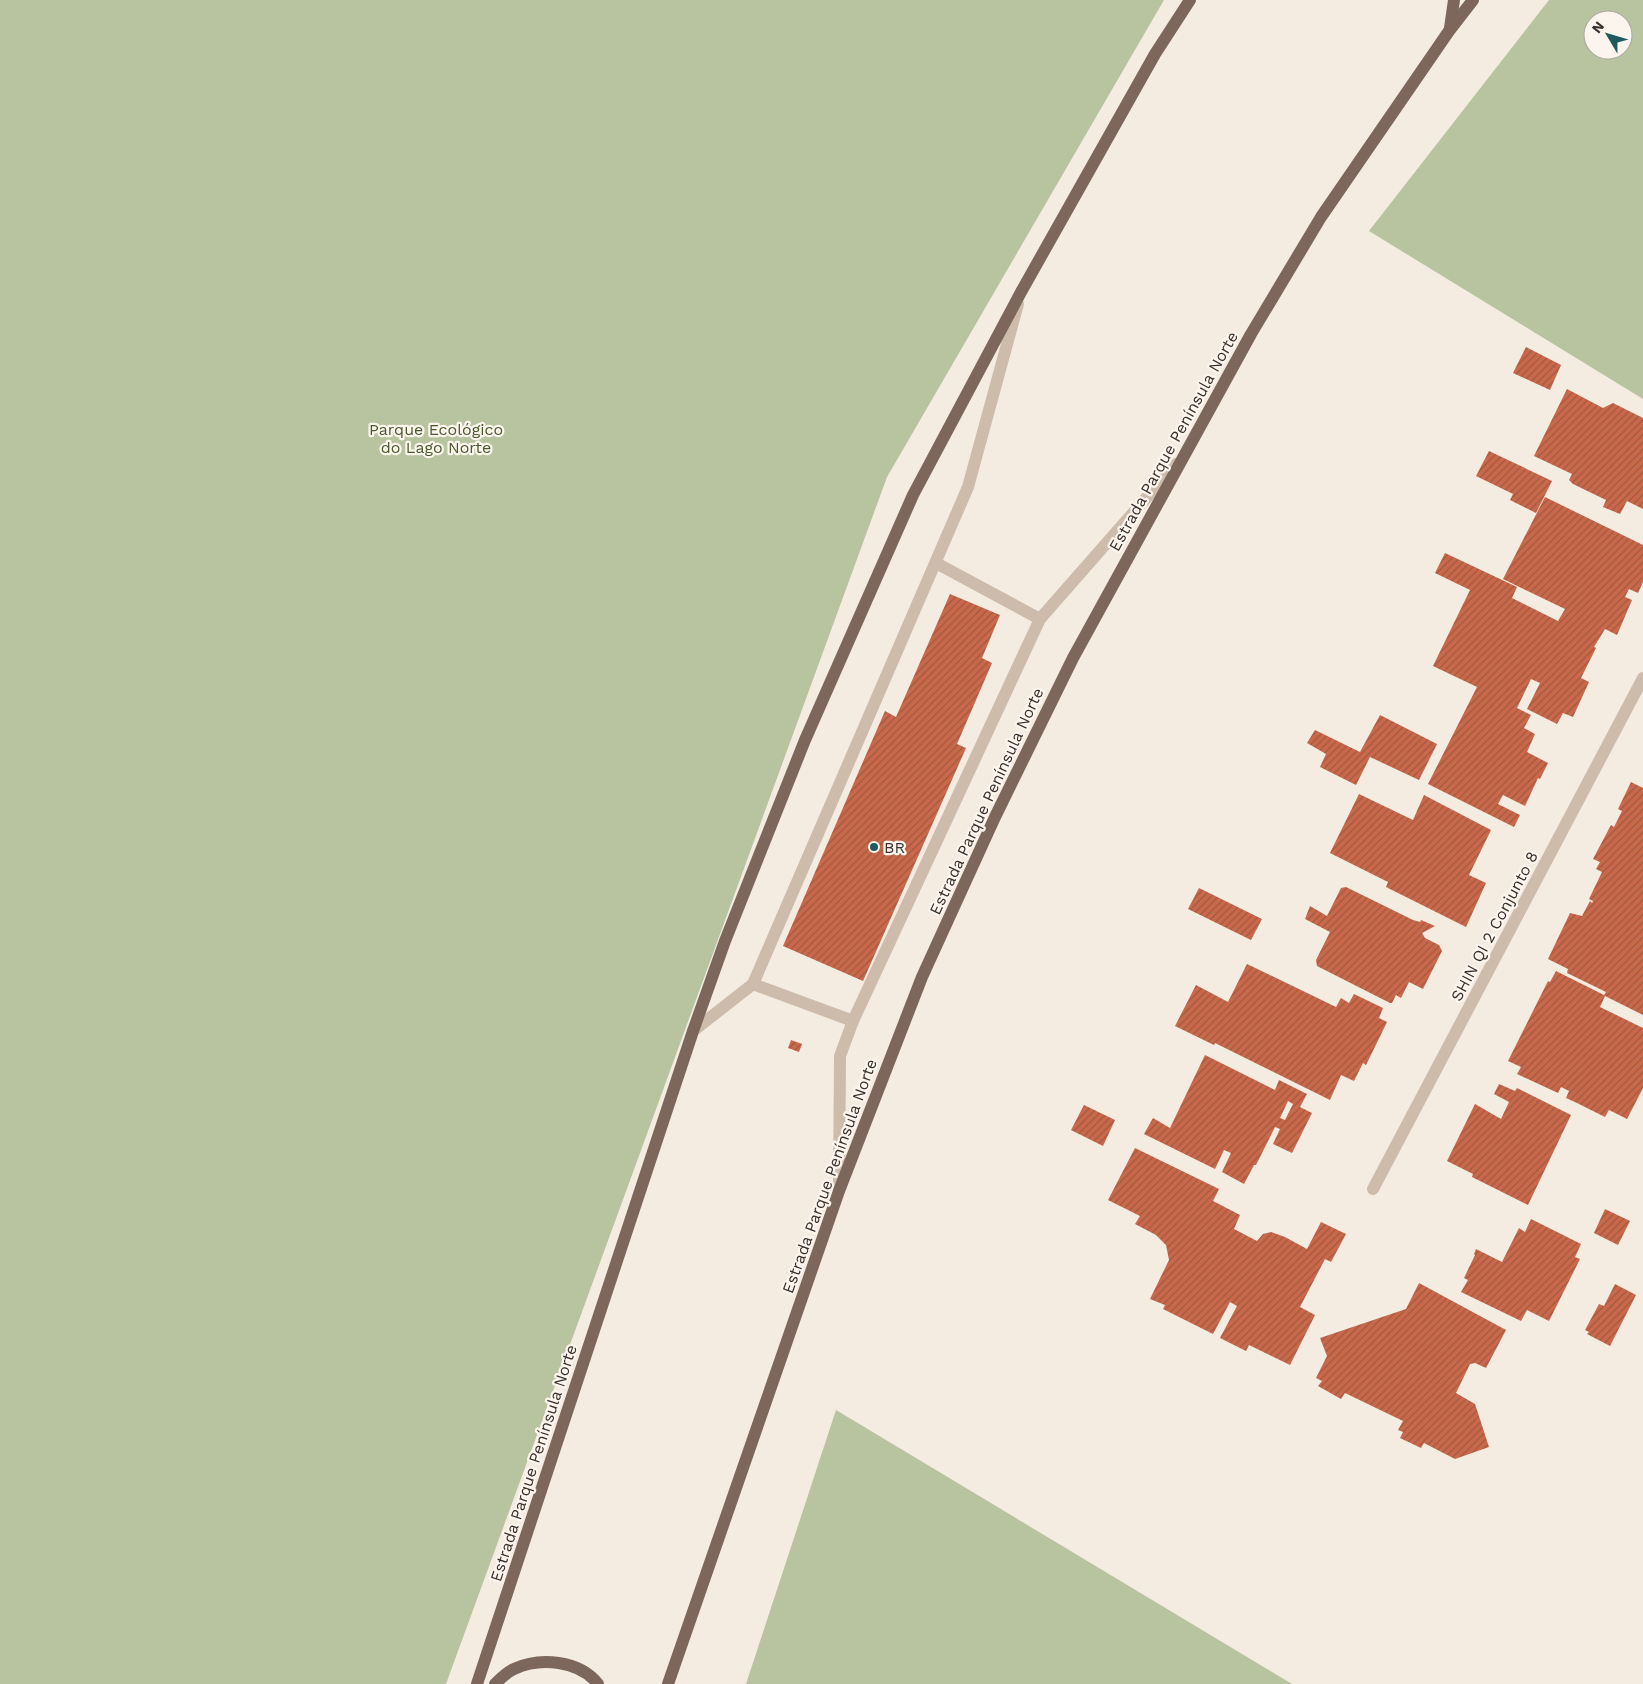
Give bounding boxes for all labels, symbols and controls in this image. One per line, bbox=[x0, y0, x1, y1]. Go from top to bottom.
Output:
north arrow bbox=[1583, 10, 1633, 60]
text: N bbox=[1588, 18, 1607, 36]
street label: Estrada Parque Península Norte bbox=[1105, 328, 1242, 554]
park label: Parque Ecológico do Lago Norte bbox=[369, 420, 503, 457]
street label: Estrada Parque Península Norte bbox=[925, 685, 1047, 918]
place label: BR bbox=[884, 838, 905, 857]
marker: BR bbox=[868, 841, 880, 853]
street label: SHIN QI 2 Conjunto 8 bbox=[1447, 848, 1542, 1004]
street label: Estrada Parque Península Norte bbox=[778, 1056, 881, 1296]
street label: Estrada Parque Península Norte bbox=[486, 1342, 581, 1584]

